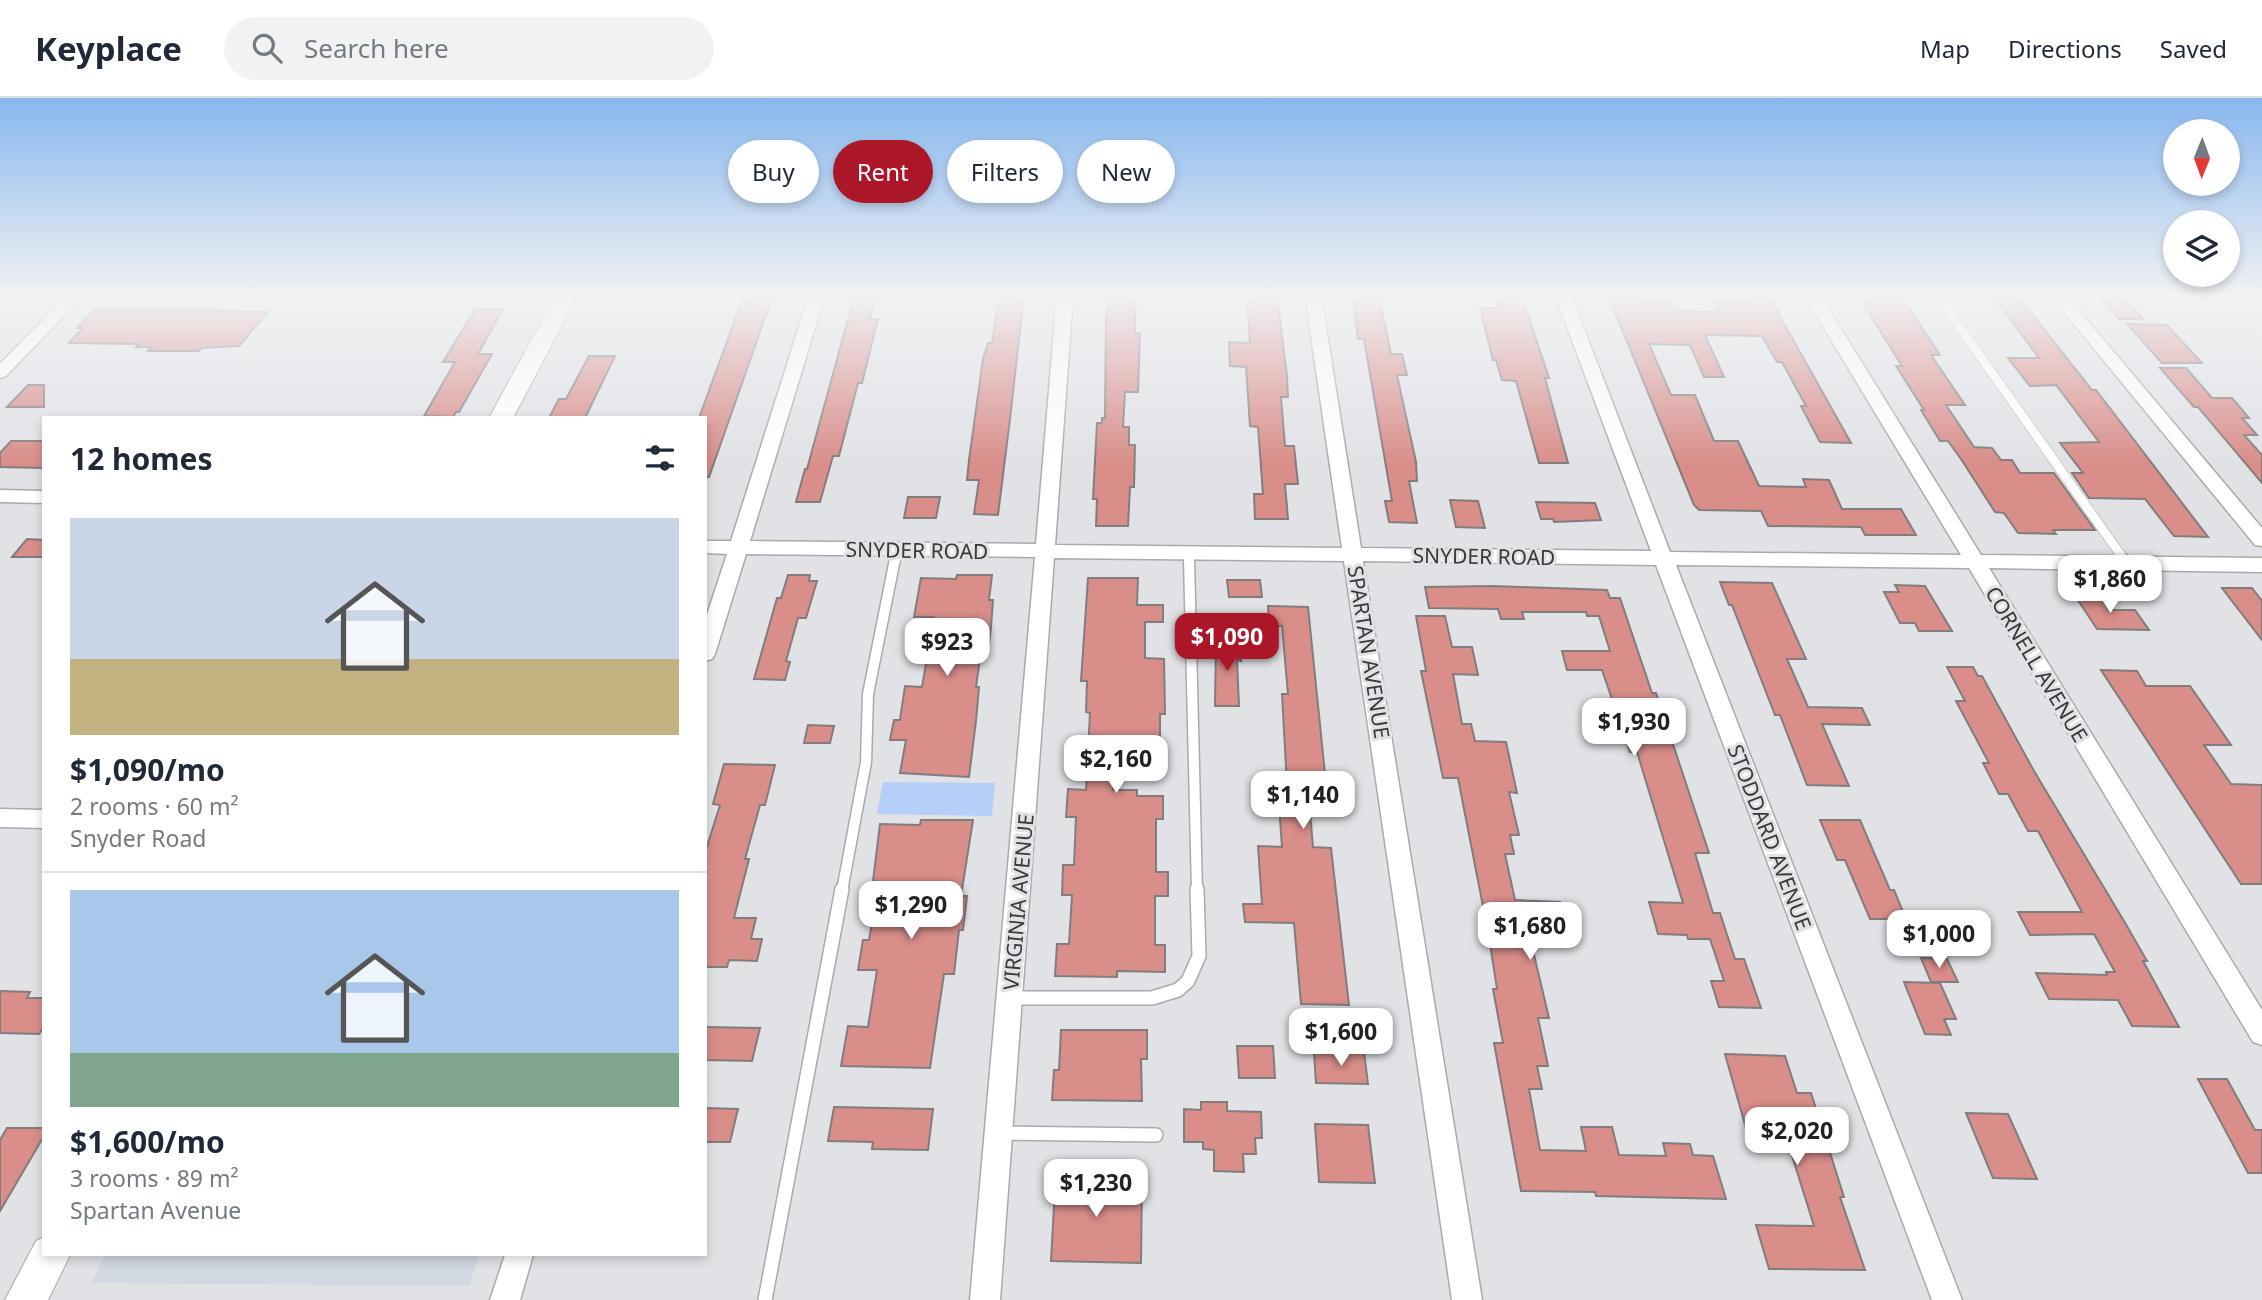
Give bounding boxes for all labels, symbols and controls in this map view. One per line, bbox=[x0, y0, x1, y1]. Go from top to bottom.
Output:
search box bbox=[224, 17, 714, 80]
text: Keyplace bbox=[35, 26, 182, 71]
icon: search bbox=[248, 29, 286, 67]
text: Search here bbox=[304, 30, 449, 66]
text: Map bbox=[1920, 32, 1970, 65]
text: Directions bbox=[2008, 32, 2122, 65]
text: Saved bbox=[2160, 32, 2227, 65]
north arrow bbox=[2163, 119, 2240, 196]
map controls bbox=[2163, 119, 2240, 287]
chip: Buy bbox=[728, 140, 819, 203]
chip: Rent bbox=[833, 140, 933, 203]
chip: Filters bbox=[947, 140, 1063, 203]
chip: New bbox=[1077, 140, 1175, 203]
button: layers bbox=[2163, 210, 2240, 287]
text: 12 homes bbox=[70, 438, 213, 479]
icon: filters bbox=[641, 439, 679, 477]
street label: SNYDER ROAD bbox=[845, 535, 989, 565]
street label: SNYDER ROAD bbox=[1412, 541, 1556, 571]
pin: $1,860 bbox=[2053, 556, 2167, 615]
text: $1,860 bbox=[2074, 562, 2146, 594]
icon: home bbox=[312, 563, 438, 689]
street label: SPARTAN AVENUE bbox=[1342, 564, 1396, 740]
street label: CORNELL AVENUE bbox=[1979, 581, 2095, 747]
pin: $1,090 bbox=[1170, 614, 1284, 673]
pin: $923 bbox=[906, 618, 988, 678]
text: $1,090 bbox=[1191, 620, 1263, 652]
text: $923 bbox=[921, 625, 973, 657]
pin: $1,930 bbox=[1577, 698, 1691, 758]
text: $1,930 bbox=[1598, 705, 1670, 737]
pin: $2,160 bbox=[1059, 736, 1173, 795]
street label: STODDARD AVENUE bbox=[1722, 740, 1818, 934]
text: $2,160 bbox=[1080, 742, 1152, 774]
text: $1,090/mo bbox=[70, 749, 225, 790]
pin: $1,140 bbox=[1246, 772, 1360, 831]
text: $1,140 bbox=[1267, 778, 1339, 810]
text: 2 rooms · 60 m² bbox=[70, 790, 239, 822]
street label: VIRGINIA AVENUE bbox=[996, 813, 1040, 991]
text: Snyder Road bbox=[70, 822, 206, 854]
pin: $1,290 bbox=[854, 882, 968, 941]
text: $1,290 bbox=[875, 888, 947, 920]
pin: $1,680 bbox=[1473, 902, 1587, 962]
text: $1,680 bbox=[1494, 909, 1566, 941]
pin: $1,000 bbox=[1882, 910, 1996, 970]
text: $1,000 bbox=[1903, 917, 1975, 949]
icon: home bbox=[312, 935, 438, 1061]
pin: $1,600 bbox=[1284, 1009, 1398, 1068]
text: $1,600 bbox=[1305, 1015, 1377, 1047]
pin: $2,020 bbox=[1740, 1108, 1854, 1167]
text: $2,020 bbox=[1761, 1114, 1833, 1146]
text: $1,600/mo bbox=[70, 1121, 225, 1162]
pin: $1,230 bbox=[1039, 1160, 1153, 1219]
text: 3 rooms · 89 m² bbox=[70, 1162, 239, 1194]
text: $1,230 bbox=[1060, 1166, 1132, 1198]
text: Spartan Avenue bbox=[70, 1194, 241, 1226]

